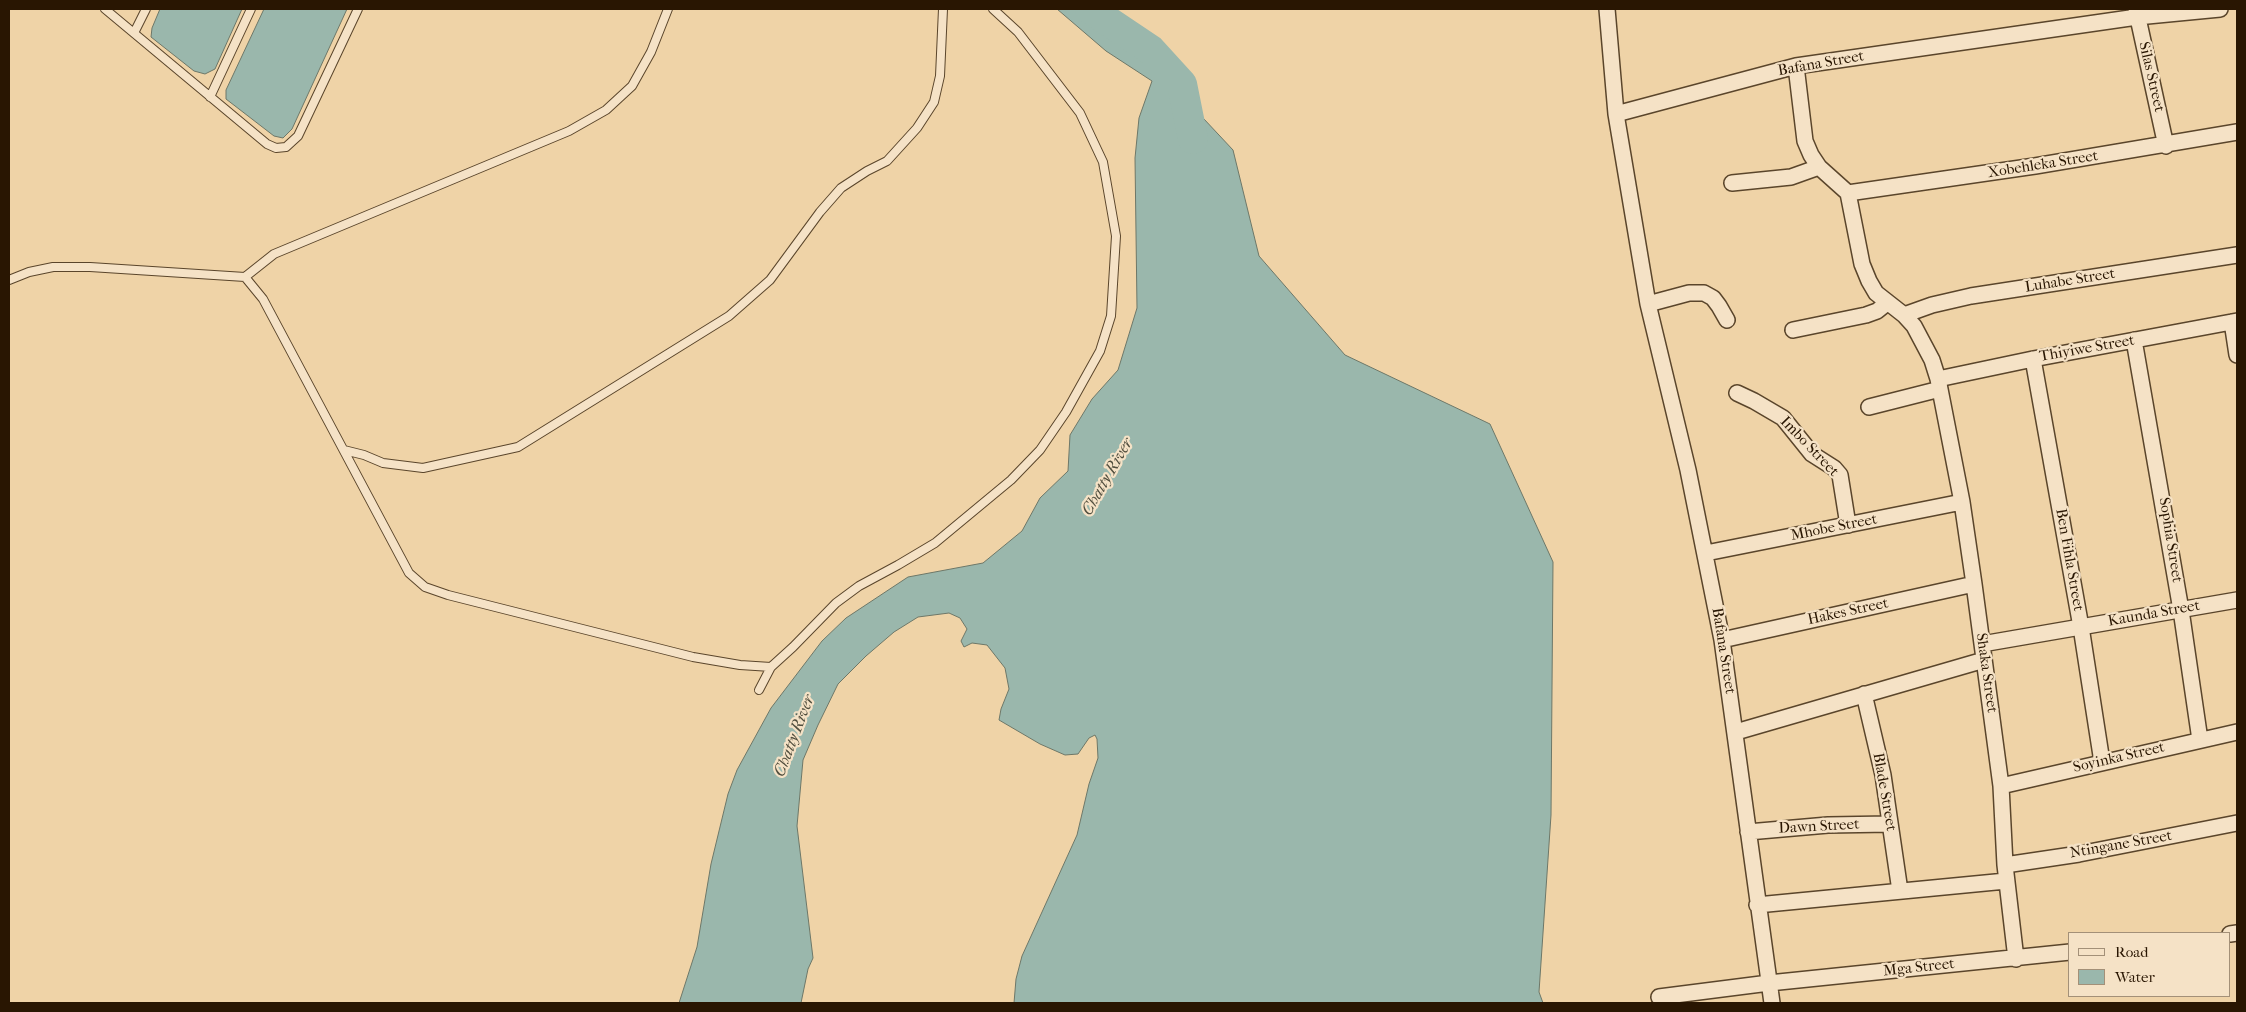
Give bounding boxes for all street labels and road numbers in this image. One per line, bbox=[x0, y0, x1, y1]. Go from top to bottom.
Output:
street label: Silas Street bbox=[2134, 40, 2168, 114]
street label: Bafana Street bbox=[1777, 48, 1865, 80]
street label: Xobehleka Street bbox=[1987, 147, 2099, 183]
street label: Luhabe Street bbox=[2024, 265, 2116, 297]
street label: Thiyiwe Street bbox=[2038, 332, 2136, 366]
street label: Imbo Street bbox=[1776, 413, 1842, 481]
street label: Sophia Street bbox=[2154, 496, 2186, 584]
street label: Ben Fihla Street bbox=[2051, 507, 2087, 613]
street label: Mhobe Street bbox=[1789, 511, 1879, 545]
street label: Hakes Street bbox=[1806, 595, 1890, 629]
street label: Kaunda Street bbox=[2107, 597, 2201, 631]
street label: Bafana Street bbox=[1707, 607, 1739, 695]
street label: Shaka Street bbox=[1971, 632, 2001, 714]
street label: Soyinka Street bbox=[2071, 739, 2167, 777]
street label: Blade Street bbox=[1868, 751, 1900, 833]
street label: Dawn Street bbox=[1778, 816, 1860, 838]
street label: Ntingane Street bbox=[2069, 827, 2173, 863]
street label: Mga Street bbox=[1883, 955, 1955, 981]

